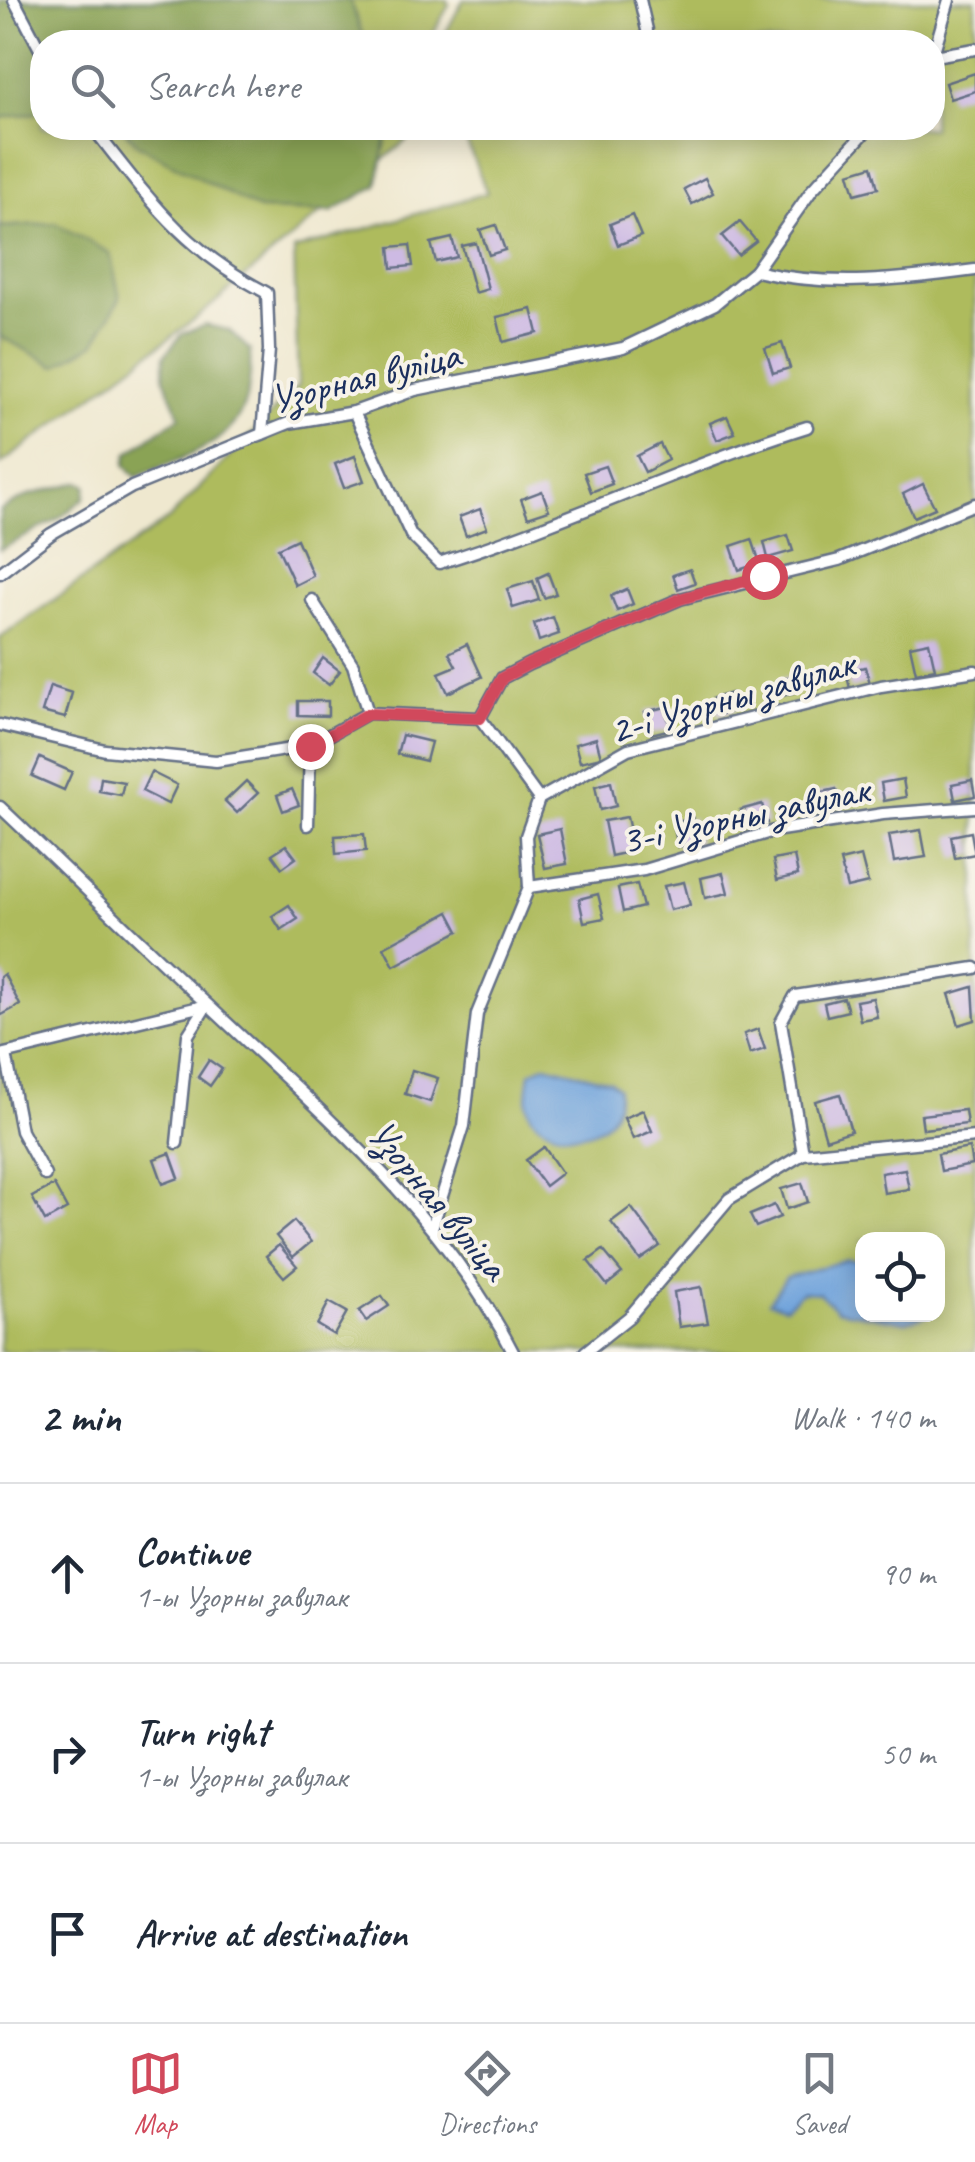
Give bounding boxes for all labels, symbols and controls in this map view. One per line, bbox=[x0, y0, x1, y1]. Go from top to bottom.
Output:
search box bbox=[30, 30, 945, 140]
icon: search bbox=[65, 58, 120, 113]
text: Search here bbox=[145, 62, 300, 109]
street label: Узорная вуліца bbox=[265, 329, 467, 425]
route start bbox=[742, 554, 788, 600]
street label: 2-і Узорны завулак bbox=[604, 637, 863, 756]
route end bbox=[288, 724, 334, 770]
street label: 3-і Узорны завулак bbox=[617, 764, 877, 866]
street label: Узорная вуліца bbox=[357, 1110, 521, 1292]
map controls bbox=[855, 1232, 945, 1322]
button: locate bbox=[855, 1232, 945, 1322]
text: 2 min bbox=[40, 1391, 120, 1444]
text: Walk · 140 m bbox=[791, 1397, 935, 1438]
text: Continue bbox=[135, 1529, 249, 1576]
icon: ahead bbox=[40, 1546, 95, 1601]
text: 90 m bbox=[881, 1553, 935, 1594]
text: 1-ы Узорны завулак bbox=[135, 1576, 347, 1617]
text: Turn right bbox=[135, 1709, 269, 1756]
icon: right bbox=[40, 1726, 95, 1781]
text: 50 m bbox=[881, 1733, 935, 1774]
text: 1-ы Узорны завулак bbox=[135, 1756, 347, 1797]
icon: arrive bbox=[40, 1906, 95, 1961]
text: Arrive at destination bbox=[135, 1910, 407, 1957]
tab: Map bbox=[128, 2046, 183, 2141]
tab: Directions bbox=[439, 2046, 536, 2141]
tab: Saved bbox=[792, 2046, 847, 2141]

